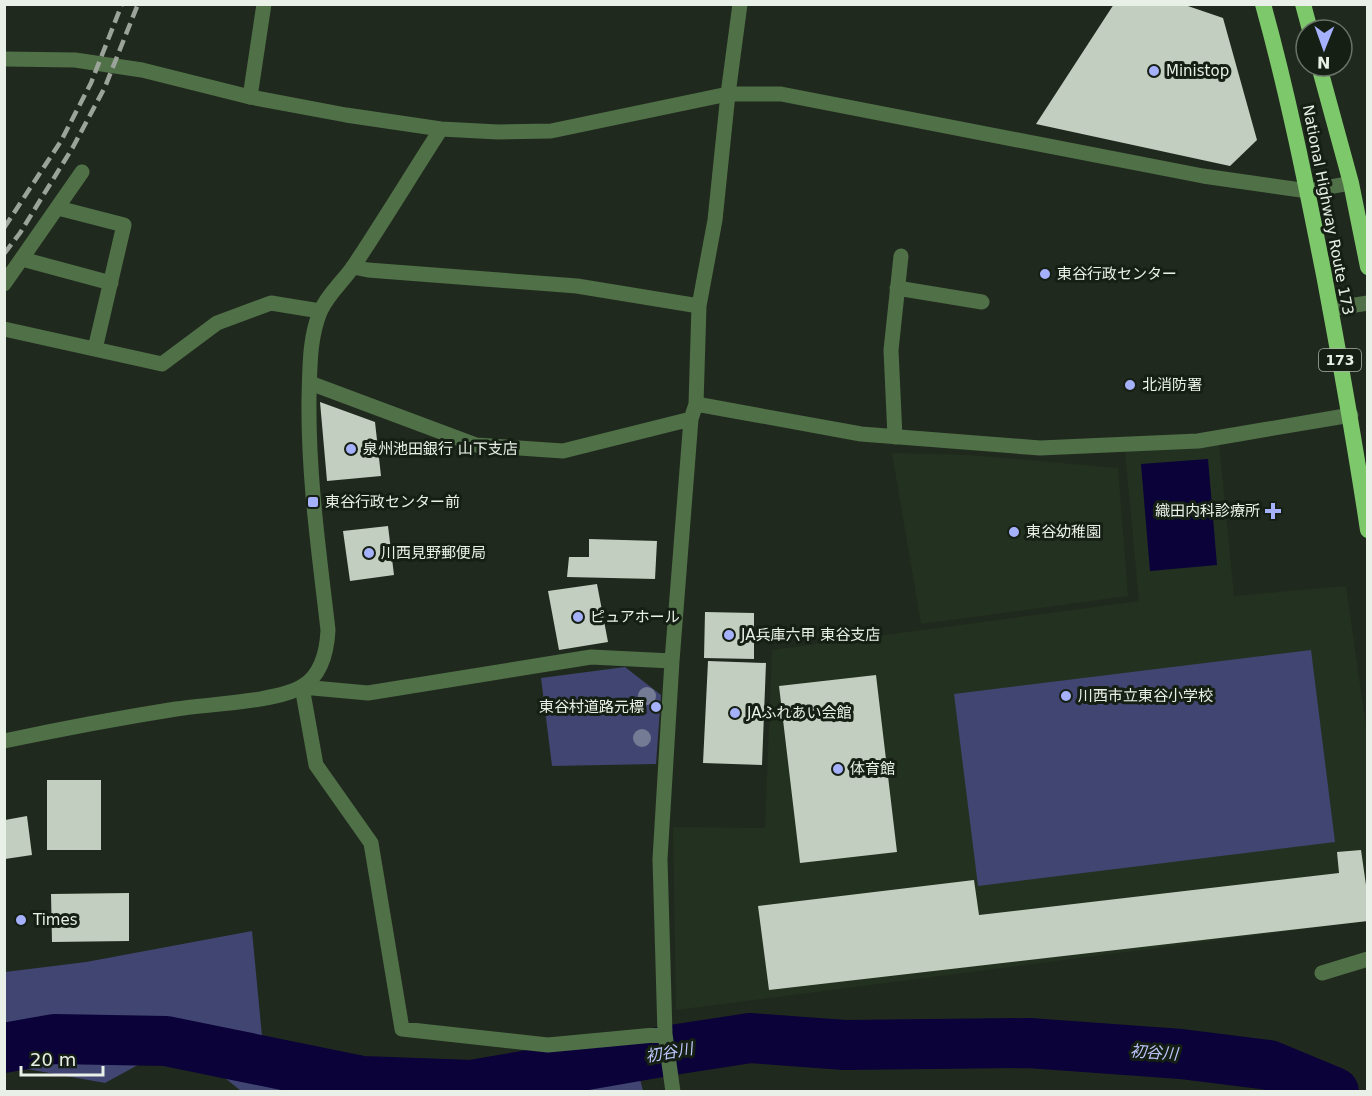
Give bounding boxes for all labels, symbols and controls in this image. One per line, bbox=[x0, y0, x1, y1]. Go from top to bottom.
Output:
north arrow bbox=[1294, 18, 1354, 78]
text: N bbox=[1317, 53, 1331, 72]
place label: Ministop bbox=[1166, 62, 1229, 80]
marker: Ministop bbox=[1147, 64, 1161, 78]
street label: National Highway Route 173 bbox=[1299, 103, 1357, 317]
place label: 東谷行政センター bbox=[1057, 265, 1177, 283]
marker: 東谷行政センター bbox=[1038, 267, 1052, 281]
road number: 173 bbox=[1319, 349, 1361, 371]
place label: 北消防署 bbox=[1142, 376, 1202, 394]
marker: 北消防署 bbox=[1123, 378, 1137, 392]
place label: 泉州池田銀行 山下支店 bbox=[363, 440, 518, 458]
marker: 泉州池田銀行 山下支店 bbox=[344, 442, 358, 456]
place label: 東谷行政センター前 bbox=[325, 493, 460, 511]
marker: 東谷行政センター前 bbox=[306, 495, 320, 509]
place label: 織田内科診療所 bbox=[1155, 502, 1260, 520]
marker: 織田内科診療所 bbox=[1264, 502, 1282, 520]
place label: 東谷幼稚園 bbox=[1026, 523, 1101, 541]
marker: 東谷幼稚園 bbox=[1007, 525, 1021, 539]
place label: 川西見野郵便局 bbox=[381, 544, 486, 562]
marker: 川西見野郵便局 bbox=[362, 546, 376, 560]
place label: ピュアホール bbox=[590, 608, 680, 626]
marker: ピュアホール bbox=[571, 610, 585, 624]
place label: JA兵庫六甲 東谷支店 bbox=[740, 626, 880, 644]
marker: JA兵庫六甲 東谷支店 bbox=[722, 628, 736, 642]
place label: 川西市立東谷小学校 bbox=[1078, 687, 1213, 705]
marker: 川西市立東谷小学校 bbox=[1059, 689, 1073, 703]
place label: 東谷村道路元標 bbox=[539, 698, 644, 716]
marker: 東谷村道路元標 bbox=[649, 700, 663, 714]
place label: JAふれあい会館 bbox=[746, 704, 851, 722]
marker: JAふれあい会館 bbox=[728, 706, 742, 720]
place label: 体育館 bbox=[850, 760, 895, 778]
marker: 体育館 bbox=[831, 762, 845, 776]
place label: Times bbox=[32, 911, 78, 929]
marker: Times bbox=[14, 913, 28, 927]
scale bar bbox=[21, 1039, 104, 1077]
water label: 初谷川 bbox=[644, 1039, 696, 1066]
water label: 初谷川 bbox=[1129, 1041, 1181, 1064]
text: 20 m bbox=[30, 1049, 76, 1070]

